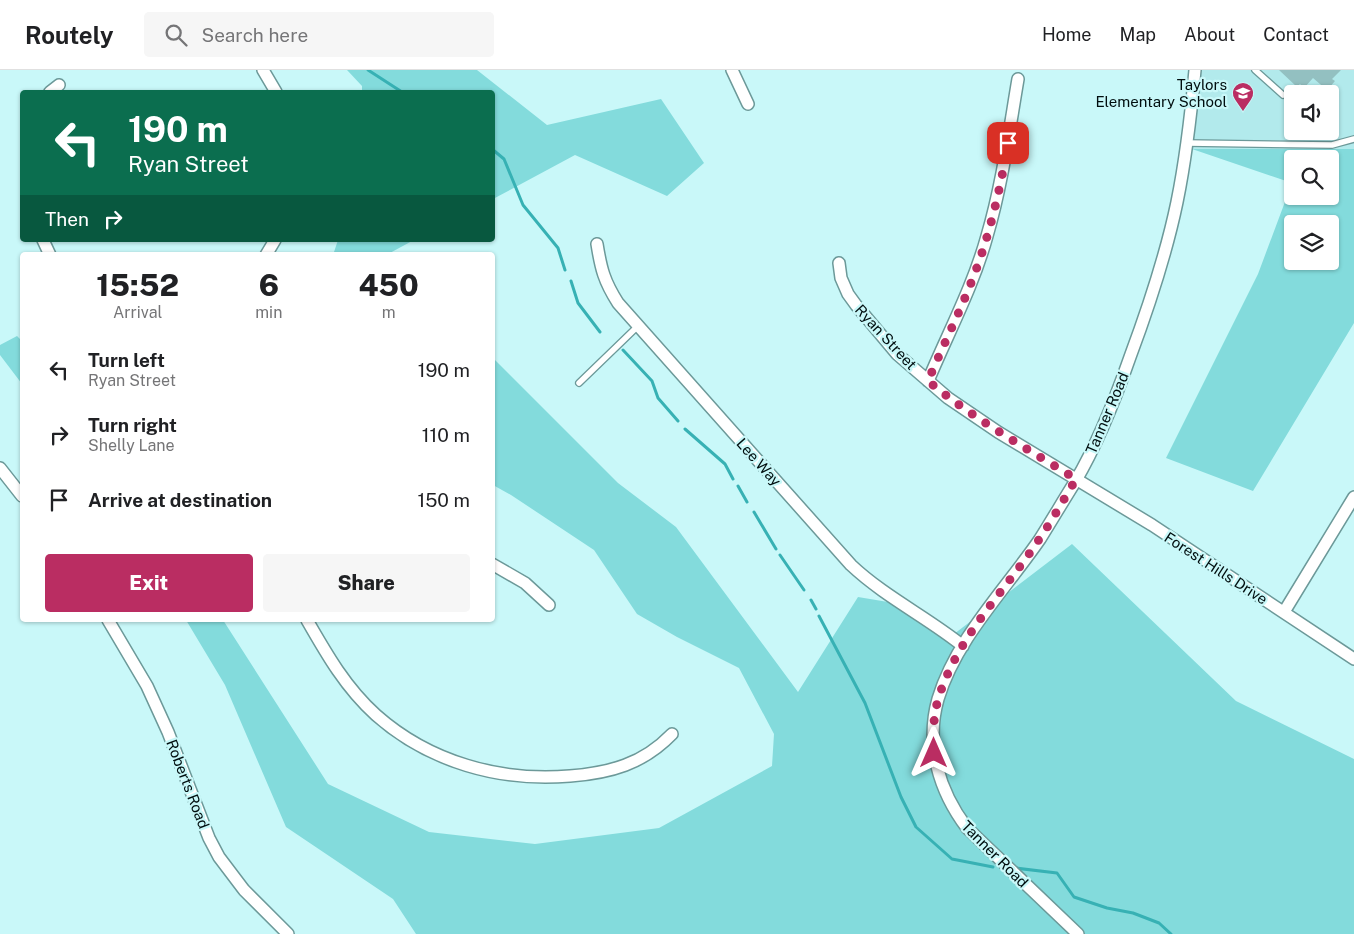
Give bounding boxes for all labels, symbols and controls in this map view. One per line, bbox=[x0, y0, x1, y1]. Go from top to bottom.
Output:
search box bbox=[144, 12, 494, 57]
text: Routely bbox=[25, 21, 114, 49]
icon: search bbox=[162, 21, 190, 49]
text: Search here bbox=[202, 24, 308, 46]
text: Home bbox=[1042, 24, 1092, 45]
text: Map bbox=[1120, 24, 1156, 45]
text: About bbox=[1184, 24, 1235, 45]
text: Contact bbox=[1263, 24, 1329, 45]
place label: Taylors Elementary School bbox=[1095, 76, 1227, 110]
school or university icon: Taylors Elementary School bbox=[1231, 81, 1255, 112]
map controls bbox=[1284, 85, 1339, 270]
button: sound bbox=[1284, 85, 1339, 140]
text: 190 m bbox=[128, 109, 228, 150]
icon: left bbox=[45, 110, 110, 175]
pin bbox=[987, 122, 1029, 164]
icon: arrive bbox=[994, 129, 1022, 157]
button: search bbox=[1284, 150, 1339, 205]
text: Ryan Street bbox=[128, 151, 249, 177]
icon: right bbox=[99, 205, 127, 233]
text: Then bbox=[45, 208, 89, 230]
button: layers bbox=[1284, 215, 1339, 270]
text: 15:52 bbox=[96, 267, 179, 303]
text: 6 bbox=[259, 267, 279, 303]
text: 450 bbox=[359, 267, 419, 303]
street label: Ryan Street bbox=[852, 301, 920, 373]
text: Arrival bbox=[113, 303, 162, 322]
text: min bbox=[255, 303, 282, 322]
text: m bbox=[382, 303, 396, 322]
text: Turn left bbox=[88, 349, 165, 371]
icon: left bbox=[45, 356, 73, 384]
text: 190 m bbox=[418, 359, 470, 381]
street label: Tanner Road bbox=[1082, 370, 1132, 456]
text: Ryan Street bbox=[88, 371, 176, 390]
text: Turn right bbox=[88, 414, 177, 436]
icon: right bbox=[45, 421, 73, 449]
text: 110 m bbox=[422, 424, 470, 446]
street label: Lee Way bbox=[733, 435, 785, 489]
text: Shelly Lane bbox=[88, 436, 175, 455]
icon: arrive bbox=[45, 486, 73, 514]
text: Arrive at destination bbox=[88, 489, 272, 511]
text: 150 m bbox=[417, 489, 470, 511]
street label: Forest Hills Drive bbox=[1161, 528, 1271, 608]
button: Exit bbox=[45, 554, 253, 612]
button: Share bbox=[263, 554, 470, 612]
position arrow bbox=[907, 726, 959, 778]
street label: Roberts Road bbox=[163, 737, 213, 831]
street label: Tanner Road bbox=[958, 817, 1032, 891]

